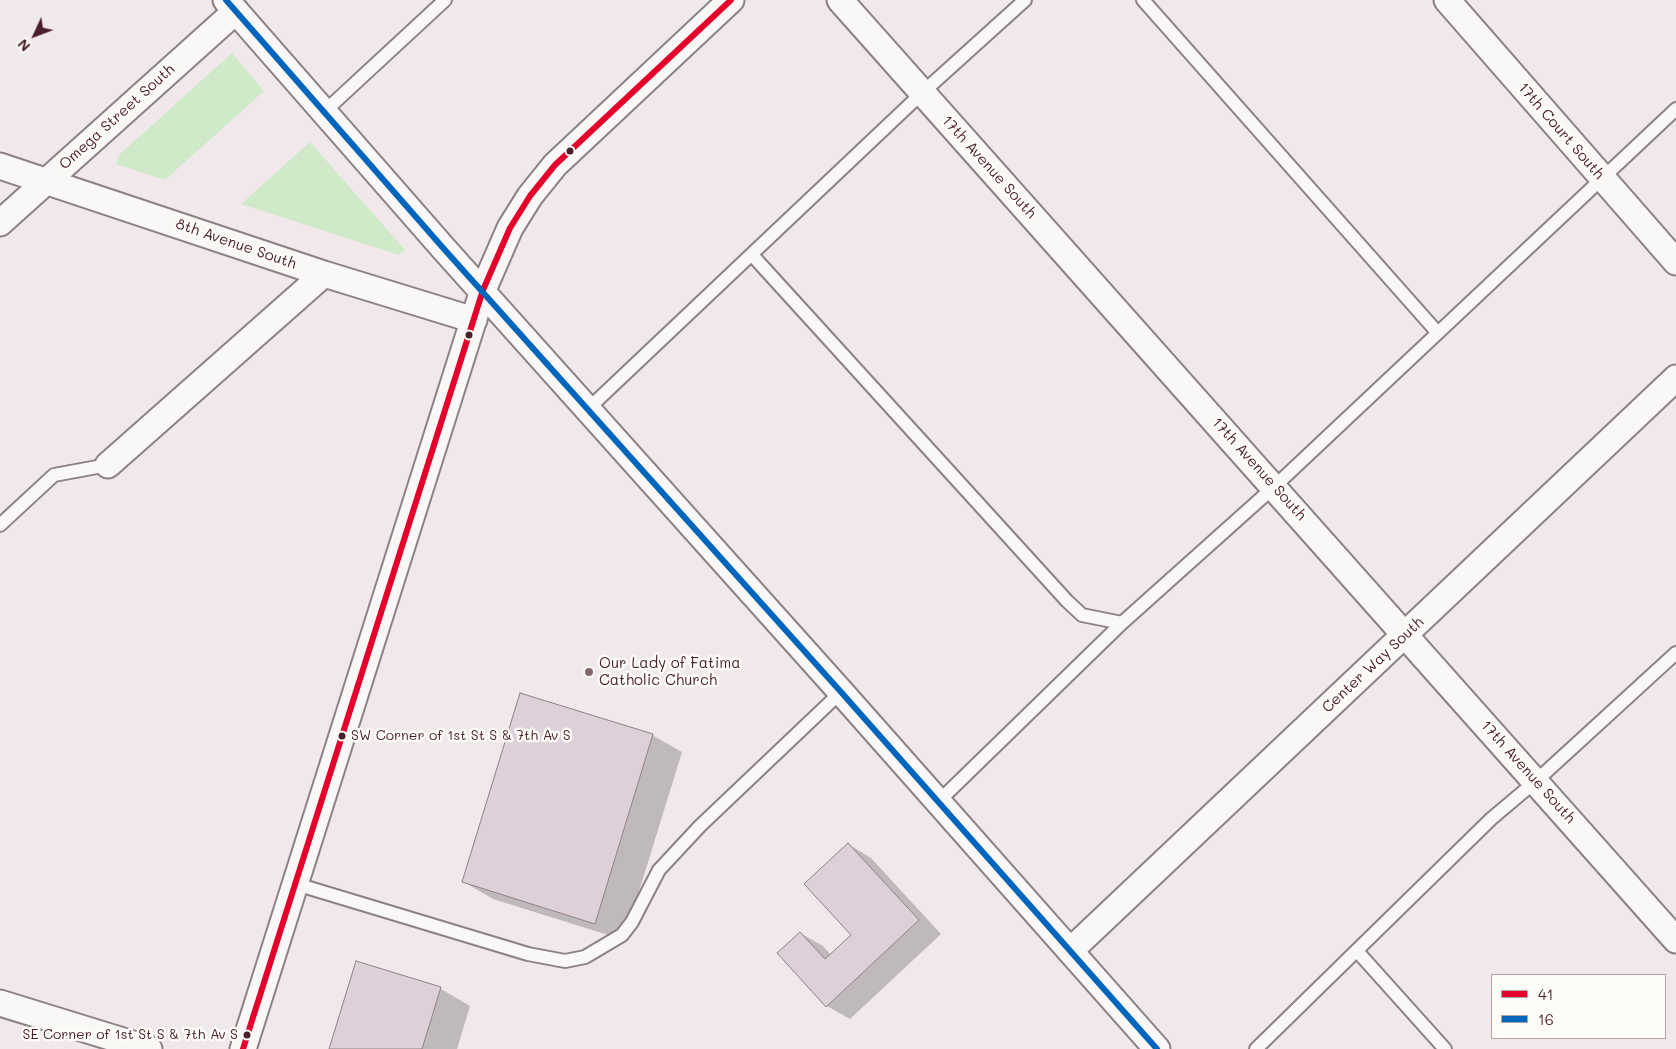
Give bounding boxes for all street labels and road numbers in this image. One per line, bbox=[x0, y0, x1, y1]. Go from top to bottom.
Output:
street label: Omega Street South bbox=[56, 60, 178, 174]
street label: 17th Court South bbox=[1514, 79, 1608, 183]
street label: 17th Avenue South bbox=[938, 112, 1040, 222]
street label: 8th Avenue South bbox=[173, 215, 299, 273]
street label: 17th Avenue South bbox=[1208, 414, 1310, 524]
street label: Center Way South bbox=[1318, 613, 1428, 717]
street label: 17th Avenue South bbox=[1477, 717, 1579, 827]

